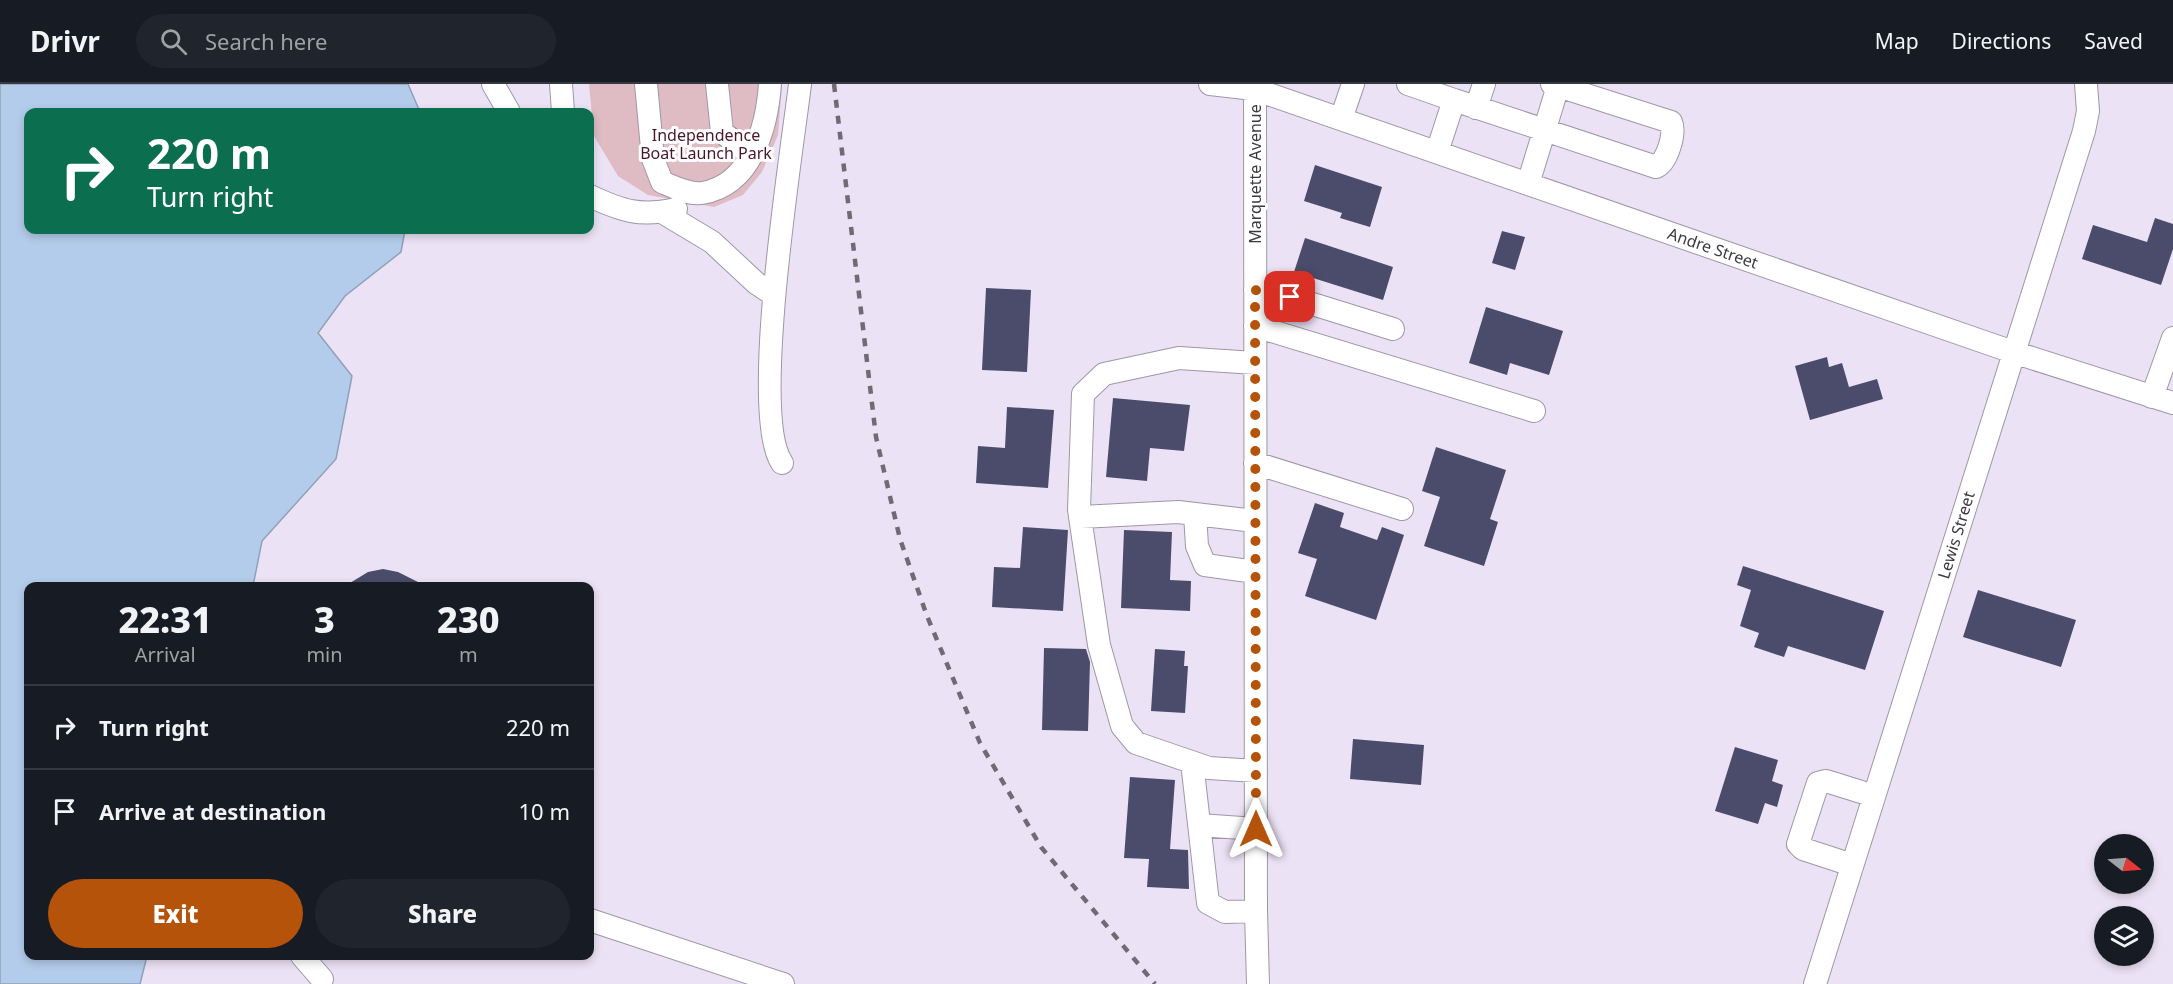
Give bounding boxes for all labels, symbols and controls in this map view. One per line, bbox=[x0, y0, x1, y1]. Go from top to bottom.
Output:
search box bbox=[136, 14, 556, 68]
text: Drivr bbox=[30, 22, 100, 60]
icon: search bbox=[157, 25, 190, 58]
text: Search here bbox=[205, 26, 327, 56]
text: Map bbox=[1875, 27, 1919, 55]
text: Directions bbox=[1952, 27, 2051, 55]
text: Saved bbox=[2084, 27, 2143, 55]
street label: Marquette Avenue bbox=[1244, 104, 1266, 244]
text: 220 m bbox=[147, 124, 271, 181]
park label: Independence Boat Launch Park bbox=[640, 124, 772, 164]
icon: right bbox=[48, 132, 126, 210]
text: Turn right bbox=[147, 178, 273, 215]
street label: Andre Street bbox=[1665, 222, 1761, 274]
pin bbox=[1264, 271, 1315, 322]
icon: arrive bbox=[1273, 280, 1306, 313]
street label: Lewis Street bbox=[1932, 488, 1980, 581]
text: 22:31 bbox=[118, 595, 212, 644]
text: 3 bbox=[314, 595, 335, 644]
text: 230 bbox=[437, 595, 500, 644]
text: Arrival bbox=[135, 641, 196, 668]
text: min bbox=[306, 641, 343, 668]
text: m bbox=[459, 641, 478, 668]
icon: right bbox=[48, 711, 81, 744]
text: Turn right bbox=[99, 712, 209, 742]
text: 220 m bbox=[506, 712, 570, 742]
icon: arrive bbox=[48, 795, 81, 828]
text: Arrive at destination bbox=[99, 796, 326, 826]
text: 10 m bbox=[519, 796, 570, 826]
position arrow bbox=[1224, 797, 1288, 861]
north arrow bbox=[2094, 834, 2154, 894]
map controls bbox=[2094, 834, 2154, 966]
button: Exit bbox=[48, 879, 303, 948]
button: Share bbox=[315, 879, 570, 948]
button: layers bbox=[2094, 906, 2154, 966]

